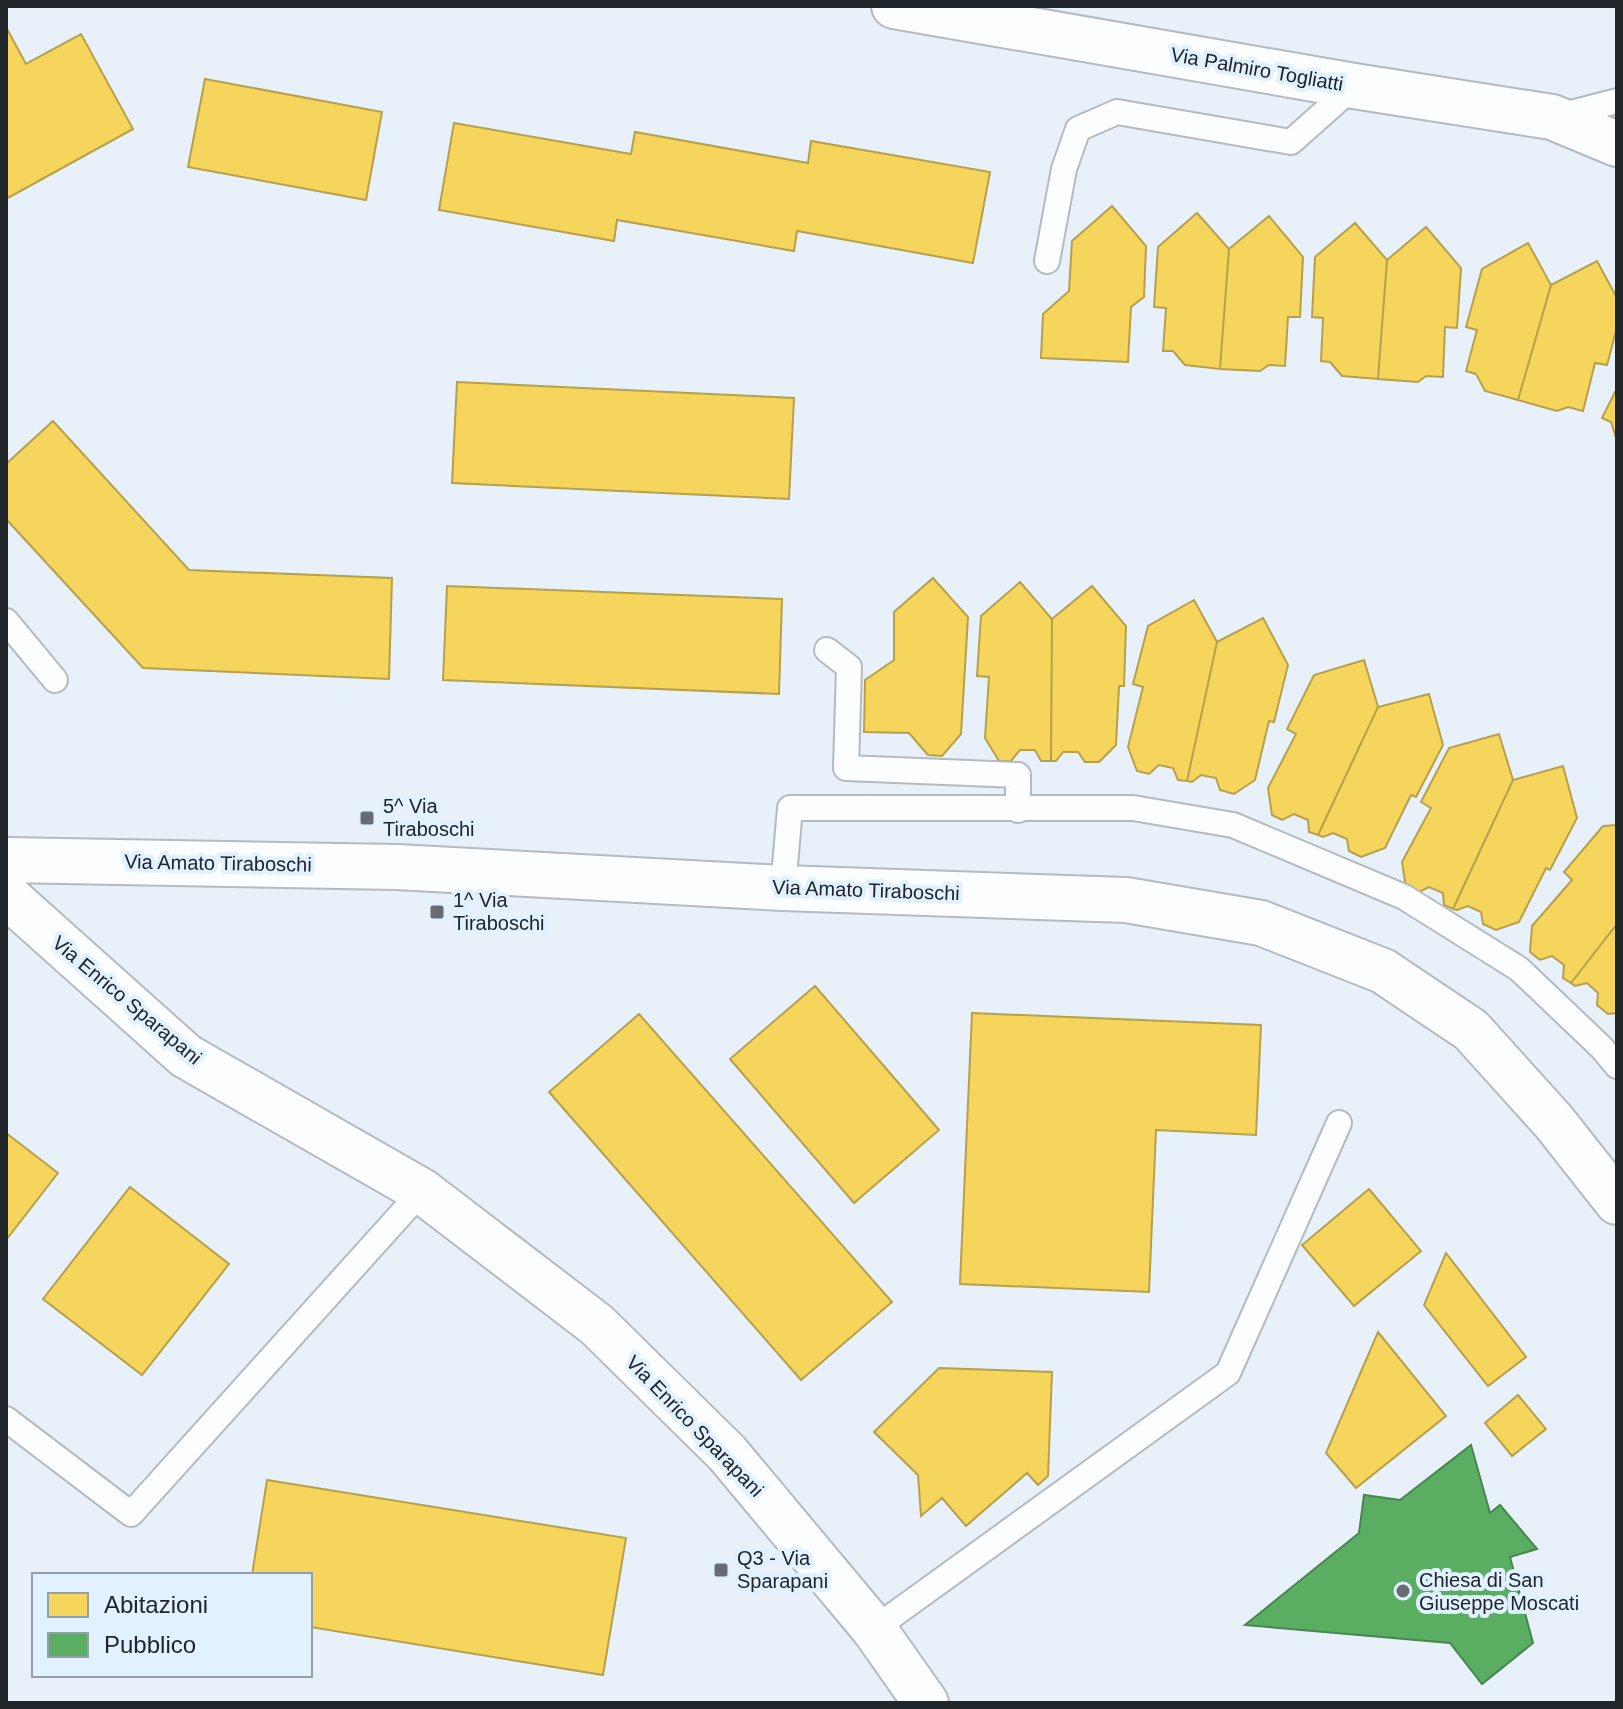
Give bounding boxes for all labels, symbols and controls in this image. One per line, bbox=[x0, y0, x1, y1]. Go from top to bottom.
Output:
street label: Via Palmiro Togliatti bbox=[1169, 43, 1345, 95]
place label: 5^ Via Tiraboschi bbox=[383, 795, 475, 840]
marker: 5^ Via Tiraboschi bbox=[358, 809, 376, 827]
street label: Via Amato Tiraboschi bbox=[124, 850, 312, 876]
street label: Via Amato Tiraboschi bbox=[772, 876, 960, 904]
place label: 1^ Via Tiraboschi bbox=[453, 889, 545, 934]
marker: 1^ Via Tiraboschi bbox=[428, 903, 446, 921]
street label: Via Enrico Sparapani bbox=[48, 931, 206, 1069]
street label: Via Enrico Sparapani bbox=[622, 1351, 768, 1501]
place label: Q3 - Via Sparapani bbox=[737, 1547, 828, 1592]
marker: Q3 - Via Sparapani bbox=[712, 1561, 730, 1579]
place label: Chiesa di San Giuseppe Moscati bbox=[1419, 1569, 1579, 1614]
legend bbox=[32, 1573, 312, 1677]
marker: Chiesa di San Giuseppe Moscati bbox=[1394, 1582, 1412, 1600]
text: Abitazioni bbox=[104, 1591, 208, 1618]
text: Pubblico bbox=[104, 1631, 196, 1658]

